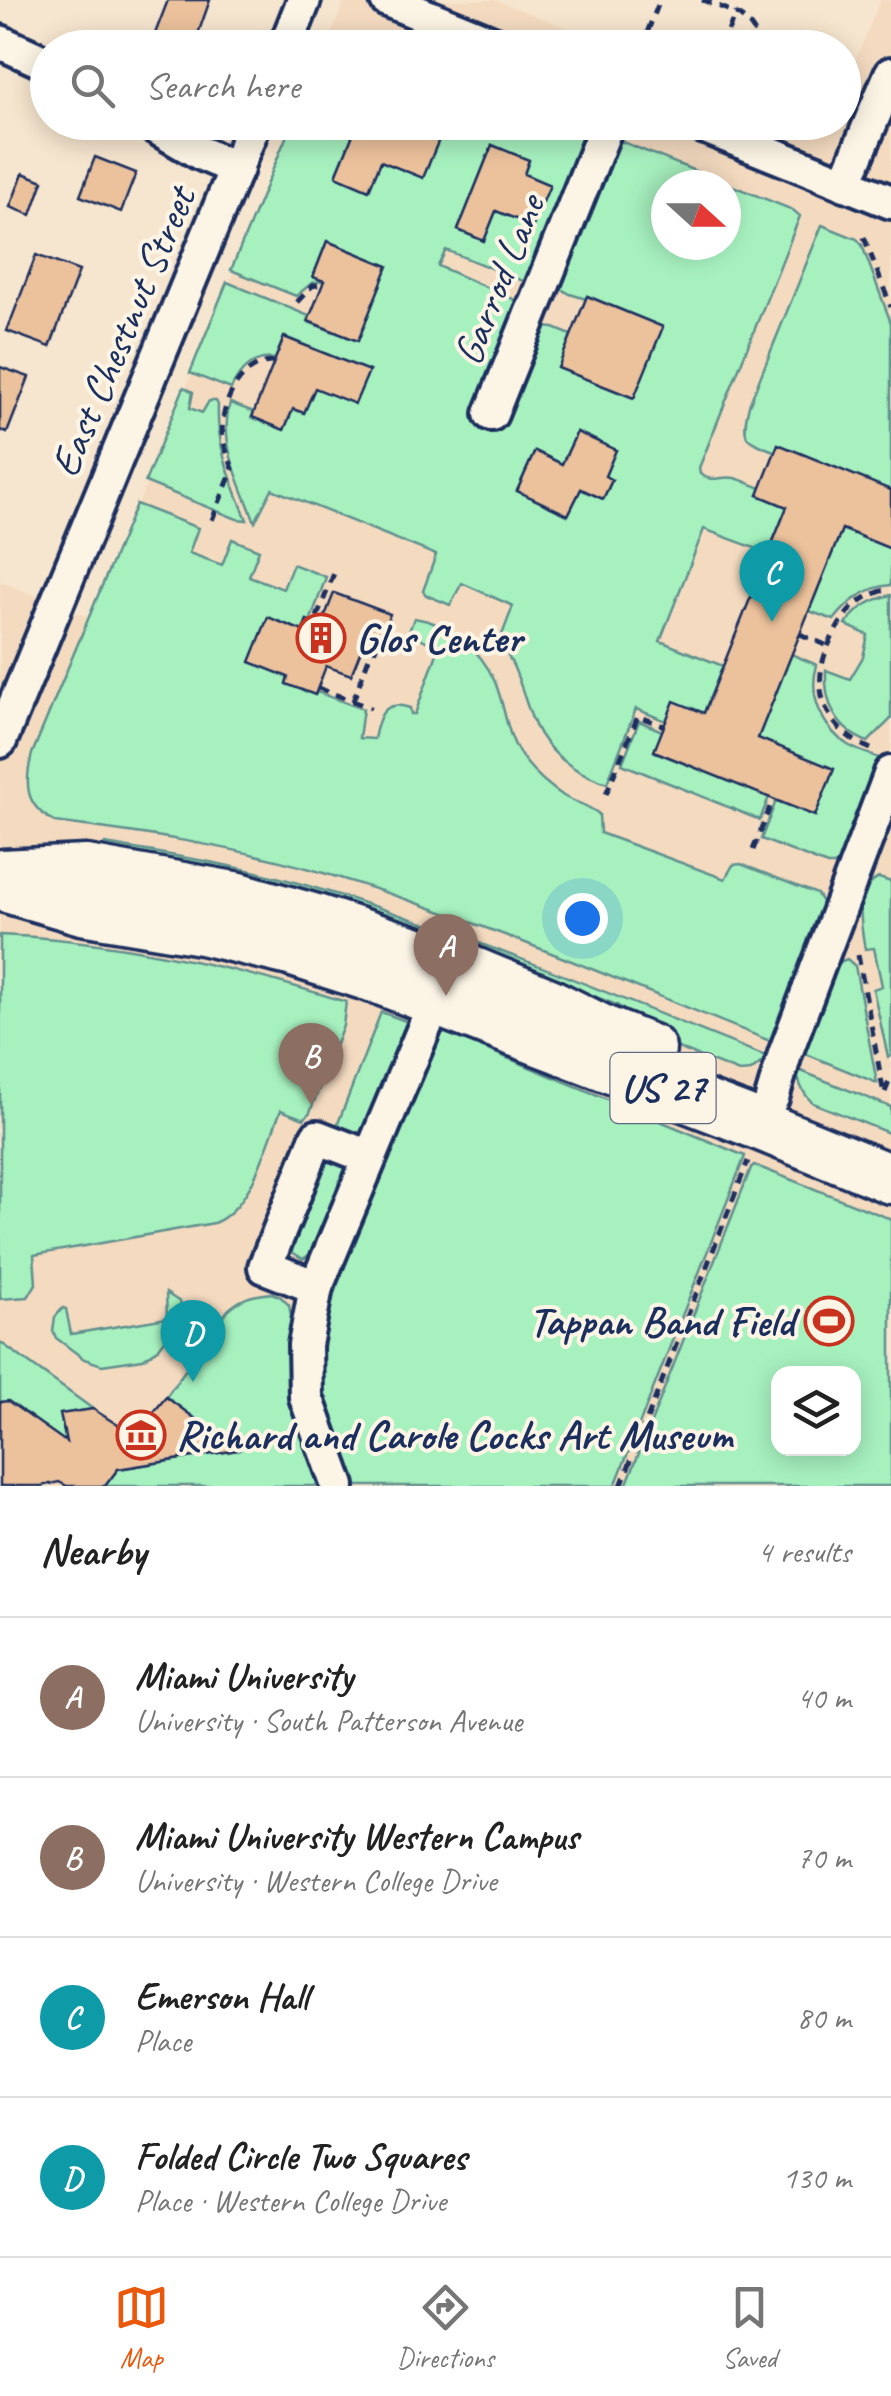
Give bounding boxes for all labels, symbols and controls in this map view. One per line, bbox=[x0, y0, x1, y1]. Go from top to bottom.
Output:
search box bbox=[30, 30, 861, 140]
icon: search bbox=[65, 58, 120, 113]
text: Search here bbox=[145, 62, 300, 109]
north arrow bbox=[651, 170, 741, 260]
street label: East Chestnut Street bbox=[38, 176, 209, 485]
street label: Garrod Lane bbox=[441, 184, 558, 373]
pin: C bbox=[740, 540, 804, 622]
building icon: Glos Center bbox=[295, 612, 347, 664]
place label: Glos Center bbox=[356, 612, 526, 665]
your location bbox=[557, 893, 608, 944]
pin: A bbox=[414, 914, 478, 996]
pin: B bbox=[278, 1022, 344, 1105]
road number: US 27 bbox=[610, 1053, 716, 1123]
place label: Tappan Band Field bbox=[529, 1295, 801, 1348]
sports icon: Tappan Band Field bbox=[803, 1295, 855, 1347]
pin: D bbox=[160, 1300, 226, 1382]
map controls bbox=[771, 1366, 861, 1456]
button: layers bbox=[771, 1366, 861, 1456]
museum icon: Richard and Carole Cocks Art Museum bbox=[115, 1409, 167, 1461]
place label: Richard and Carole Cocks Art Museum bbox=[176, 1409, 734, 1462]
text: Nearby bbox=[40, 1525, 146, 1578]
text: 4 results bbox=[757, 1531, 851, 1572]
text: Miami University bbox=[135, 1653, 353, 1700]
text: A bbox=[64, 1677, 81, 1718]
text: 40 m bbox=[797, 1677, 851, 1718]
text: University · South Patterson Avenue bbox=[135, 1700, 522, 1741]
text: Miami University Western Campus bbox=[135, 1813, 578, 1860]
text: B bbox=[64, 1837, 81, 1878]
text: 70 m bbox=[797, 1837, 851, 1878]
text: University · Western College Drive bbox=[135, 1860, 497, 1901]
text: Emerson Hall bbox=[135, 1973, 308, 2020]
text: C bbox=[65, 1997, 80, 2038]
text: 80 m bbox=[797, 1997, 851, 2038]
text: Place bbox=[135, 2020, 191, 2061]
text: Folded Circle Two Squares bbox=[135, 2133, 467, 2180]
text: D bbox=[63, 2157, 82, 2198]
text: 130 m bbox=[782, 2157, 851, 2198]
text: Place · Western College Drive bbox=[135, 2180, 446, 2221]
tab: Map bbox=[114, 2280, 169, 2375]
tab: Directions bbox=[397, 2280, 494, 2375]
tab: Saved bbox=[722, 2280, 777, 2375]

